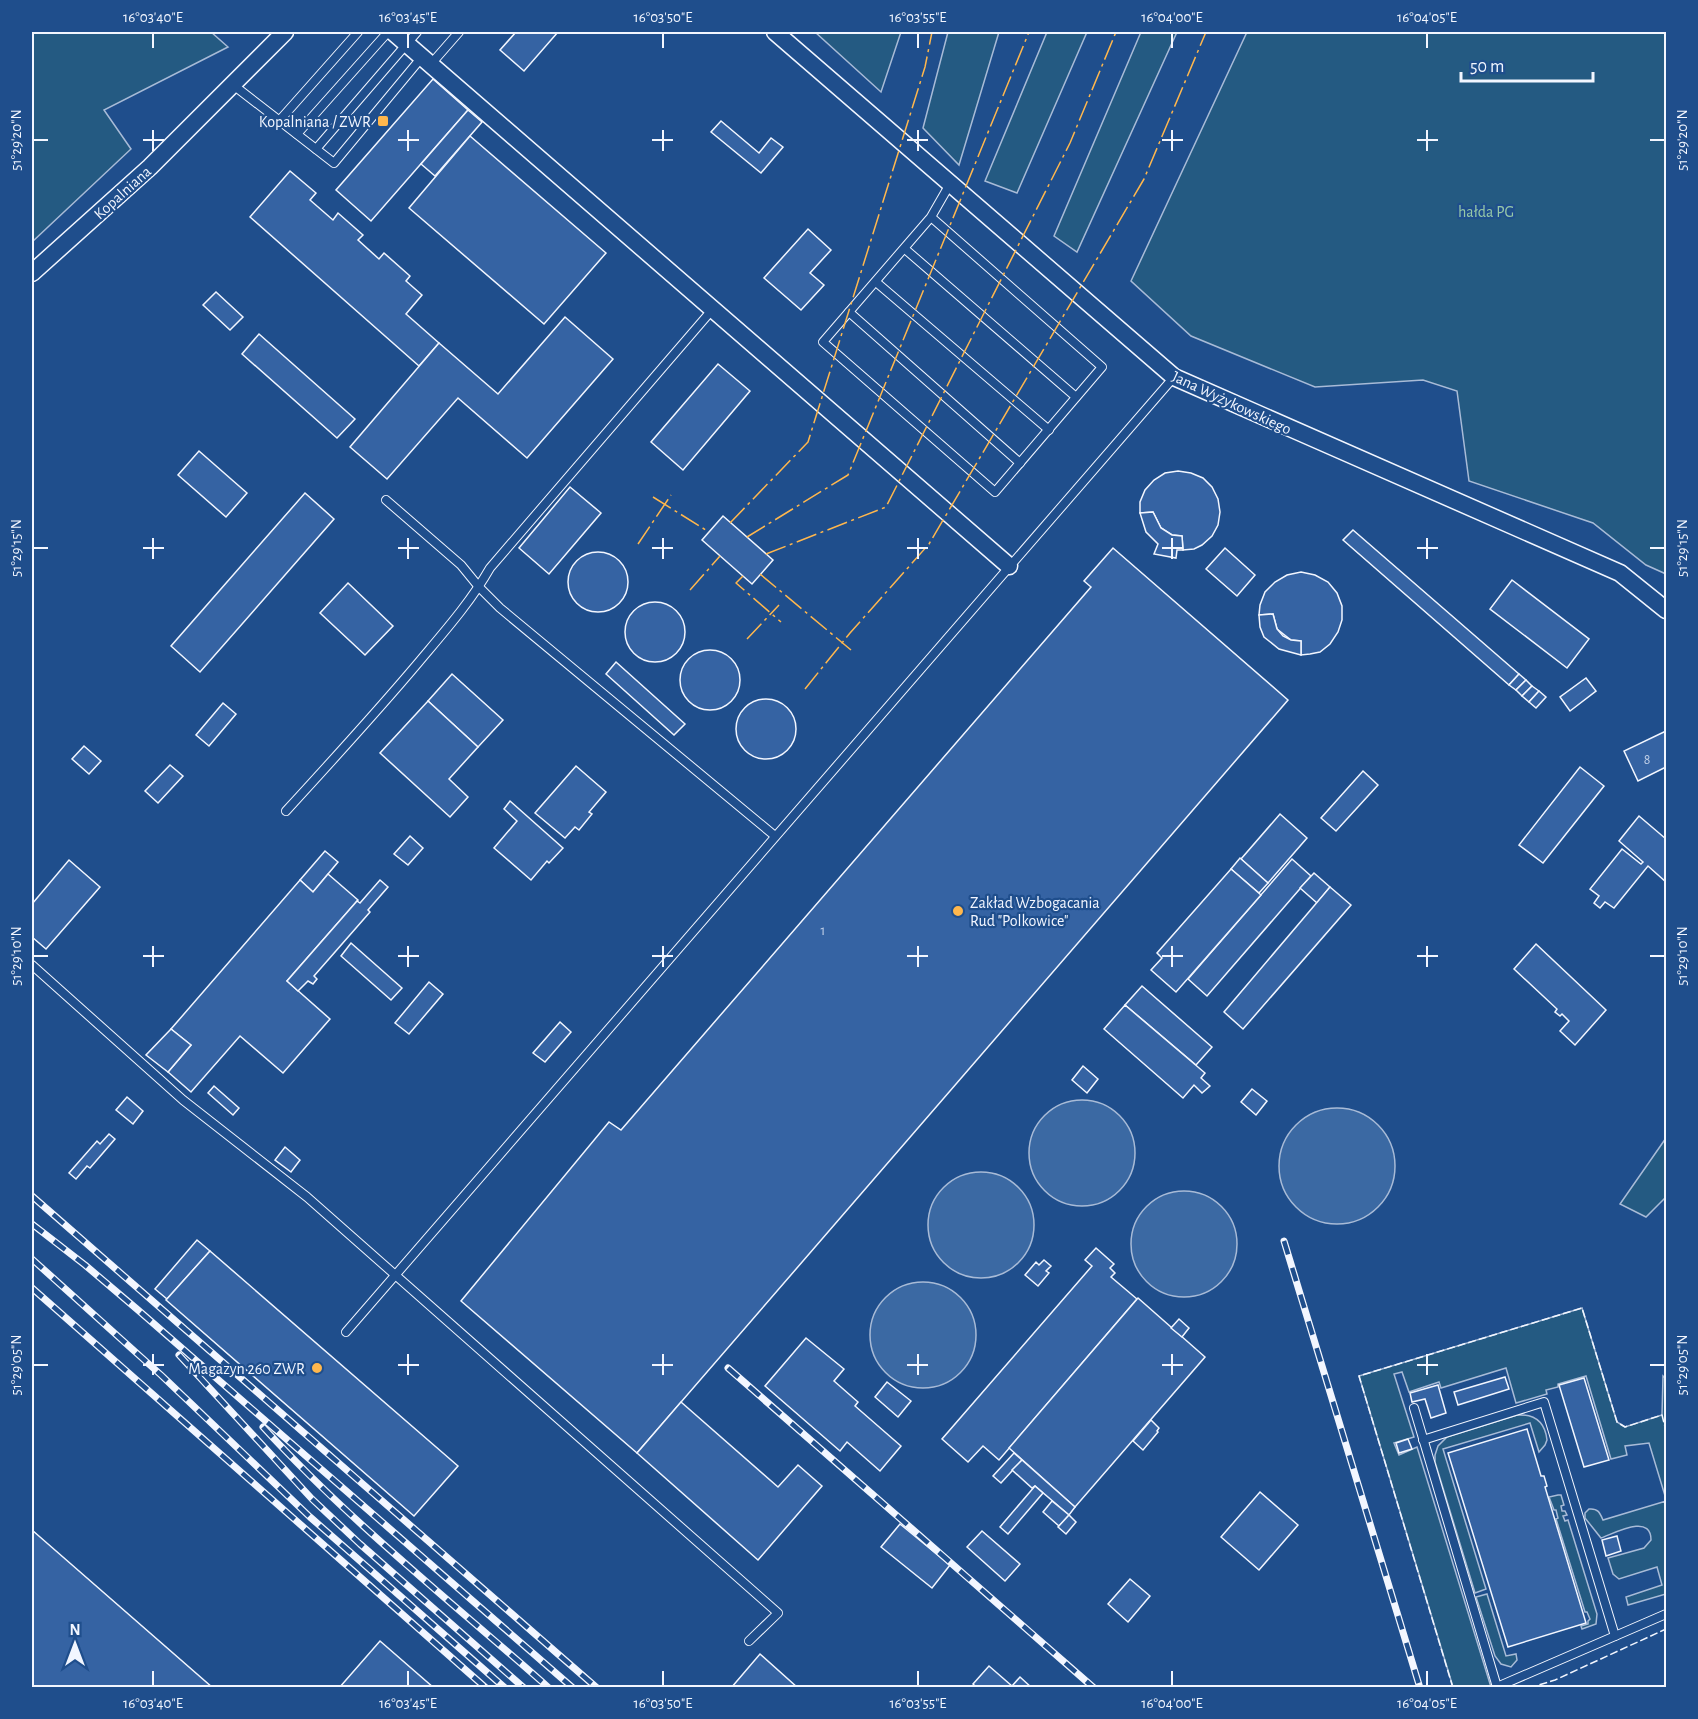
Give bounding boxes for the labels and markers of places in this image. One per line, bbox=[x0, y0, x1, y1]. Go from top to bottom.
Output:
place label: Kopalniana / ZWR bbox=[259, 114, 371, 130]
marker: Kopalniana / ZWR bbox=[376, 114, 390, 128]
place label: Zakład Wzbogacania Rud "Polkowice" bbox=[970, 895, 1100, 929]
marker: Zakład Wzbogacania Rud "Polkowice" bbox=[951, 904, 965, 918]
place label: Magazyn 260 ZWR bbox=[188, 1361, 305, 1378]
marker: Magazyn 260 ZWR bbox=[310, 1361, 324, 1375]

